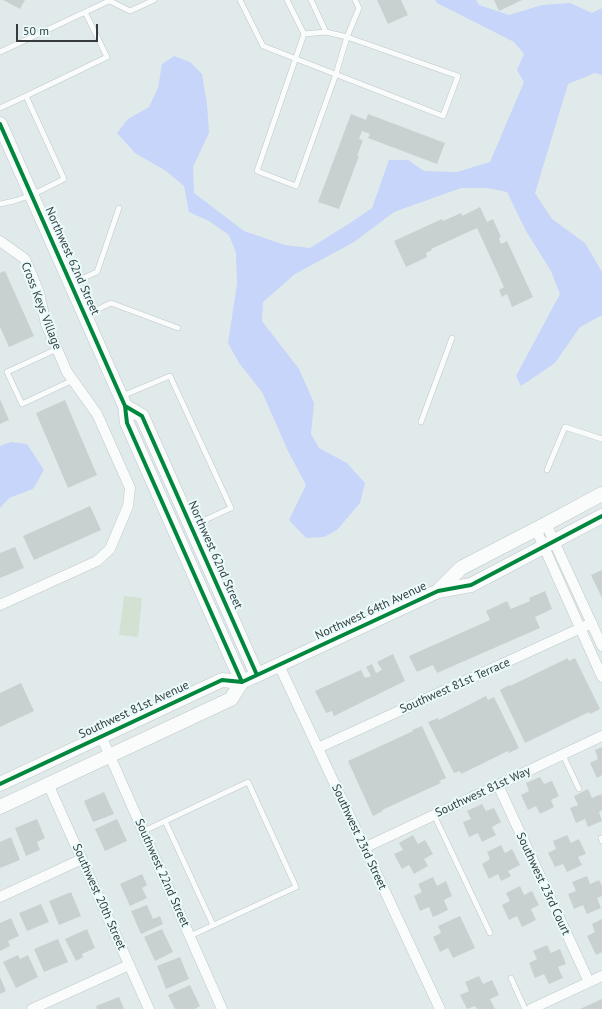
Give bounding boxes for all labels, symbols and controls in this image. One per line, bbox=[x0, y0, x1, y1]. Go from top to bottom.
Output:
scale bar bbox=[18, 16, 100, 42]
text: 50 m bbox=[23, 23, 49, 38]
street label: Northwest 62nd Street bbox=[42, 205, 102, 317]
street label: Cross Keys Village bbox=[18, 260, 64, 352]
street label: Northwest 62nd Street bbox=[185, 499, 245, 611]
street label: Northwest 64th Avenue bbox=[313, 579, 429, 643]
street label: Southwest 81st Terrace bbox=[398, 655, 512, 717]
street label: Southwest 81st Avenue bbox=[77, 678, 191, 742]
street label: Southwest 81st Way bbox=[433, 764, 533, 820]
street label: Southwest 23rd Street bbox=[328, 782, 390, 892]
street label: Southwest 22nd Street bbox=[132, 817, 192, 929]
street label: Southwest 23rd Court bbox=[513, 830, 573, 938]
street label: Southwest 20th Street bbox=[69, 842, 129, 952]

